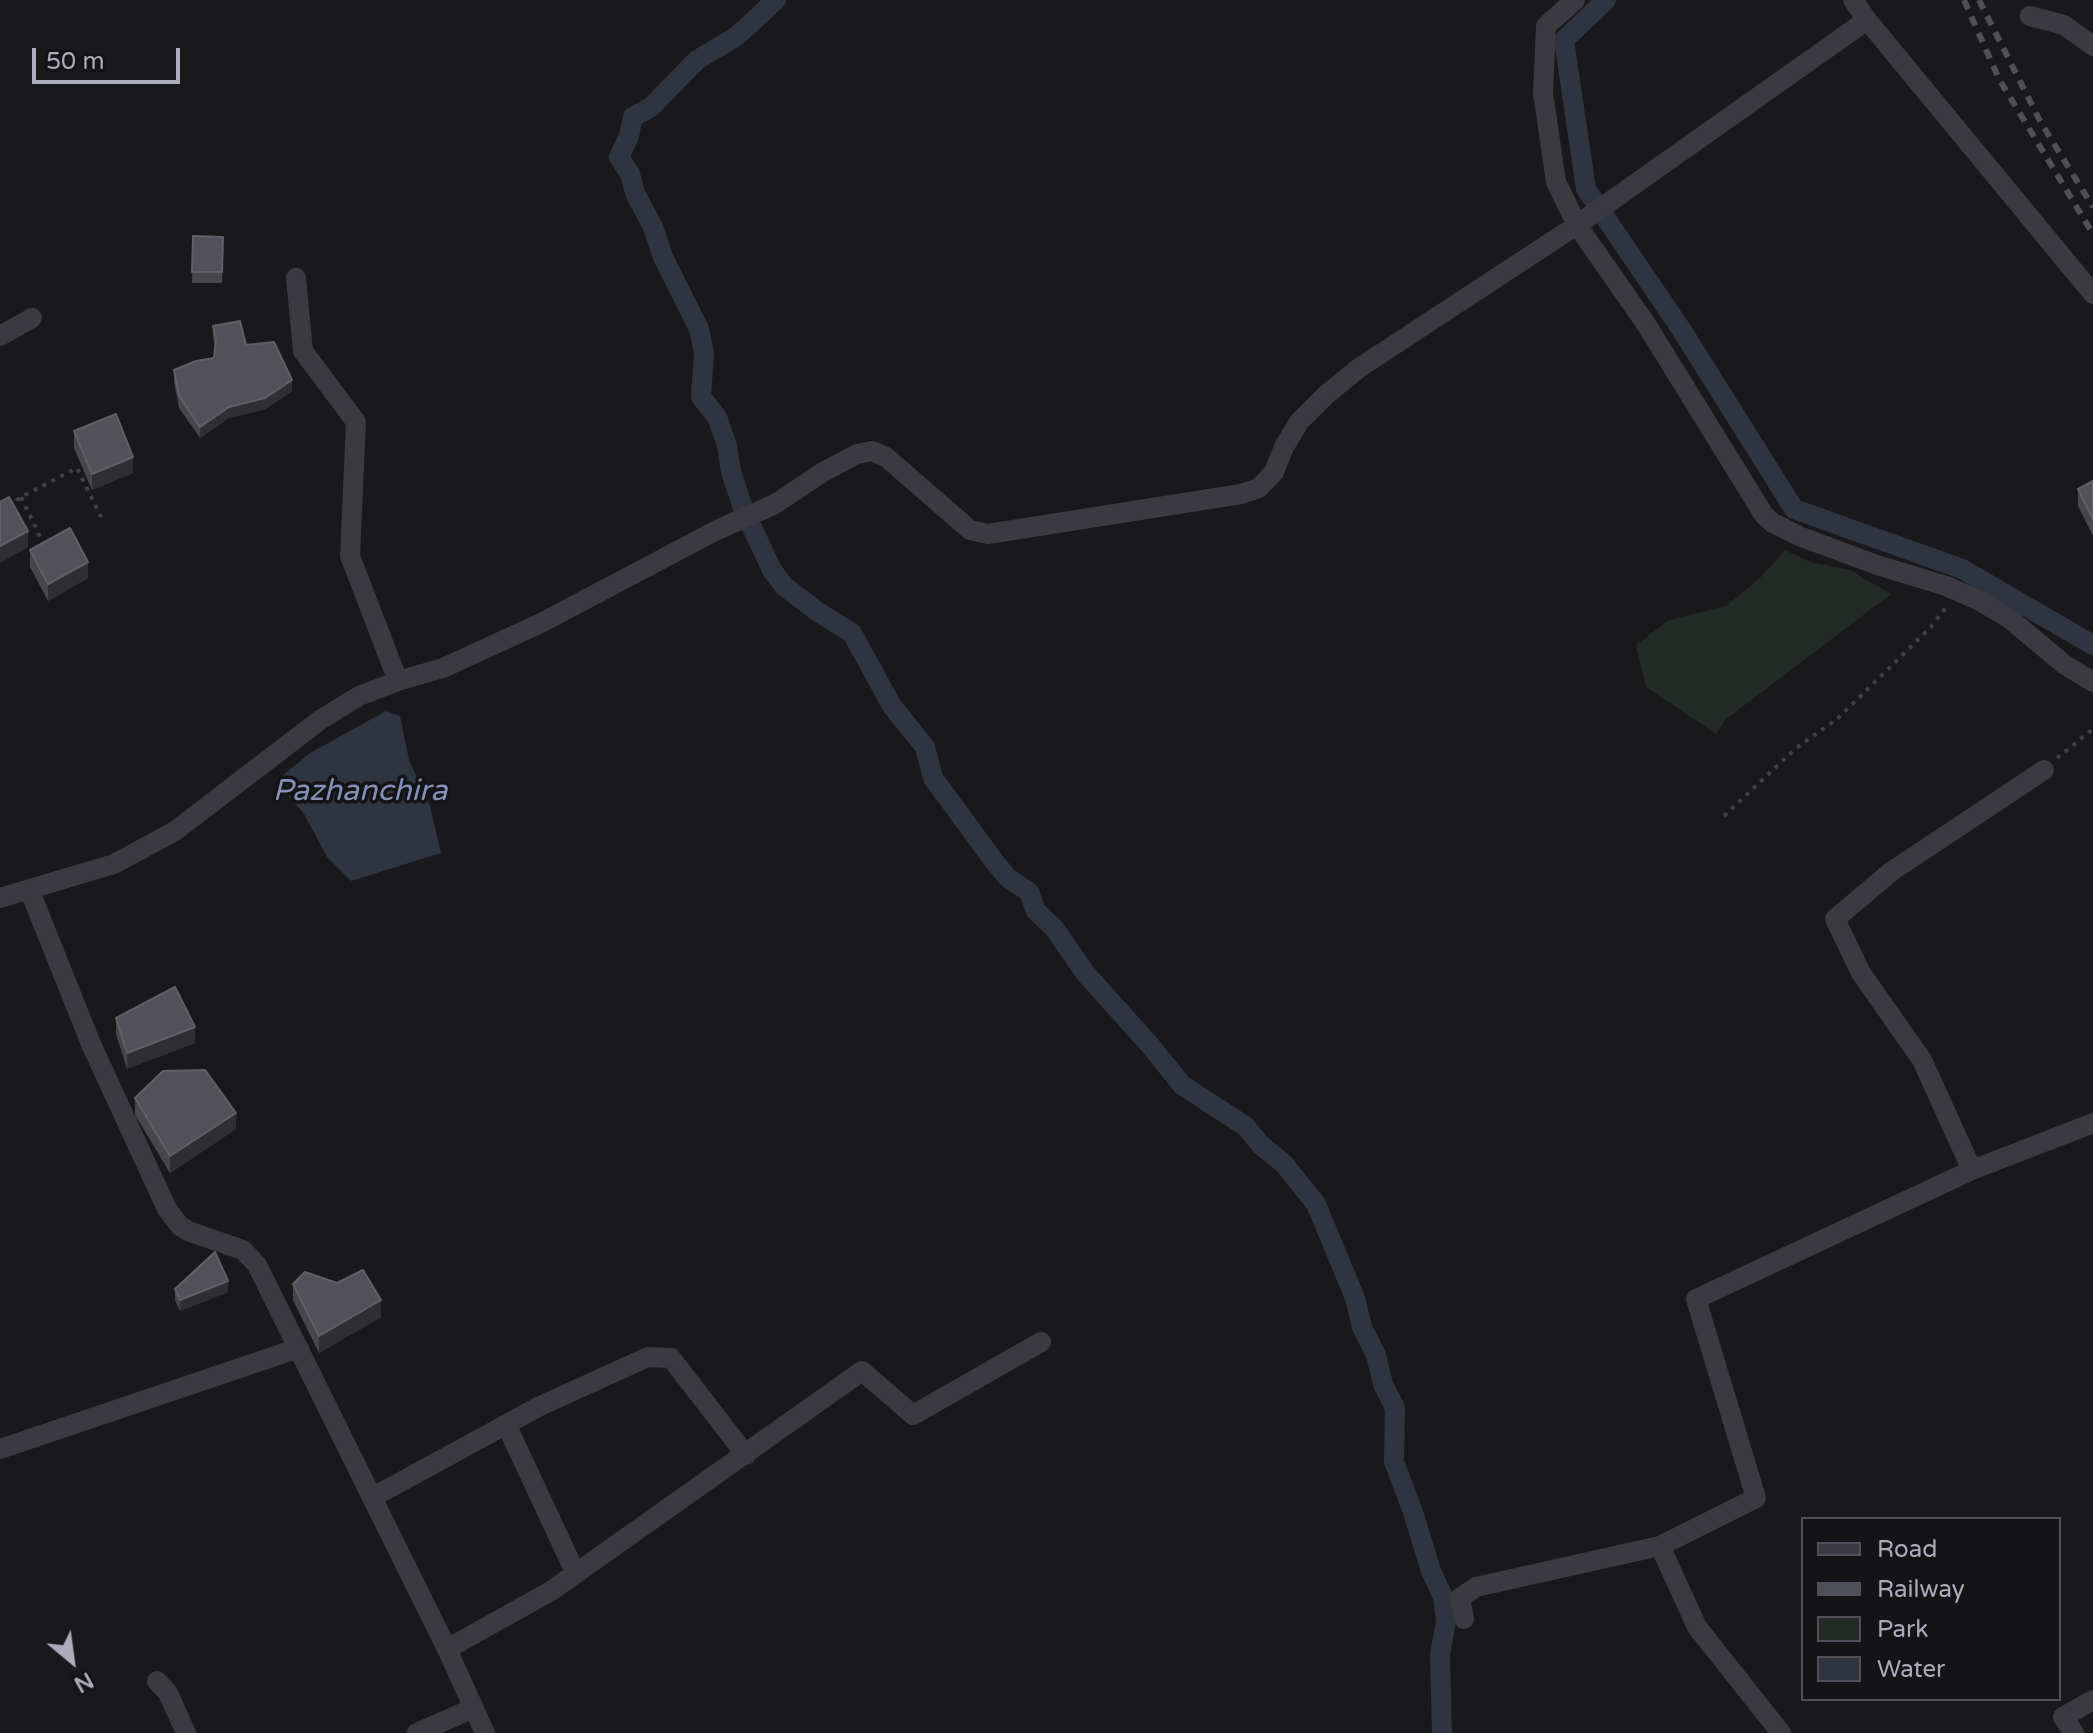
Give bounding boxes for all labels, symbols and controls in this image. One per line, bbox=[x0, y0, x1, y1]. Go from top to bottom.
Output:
scale bar bbox=[36, 32, 184, 82]
text: 50 m bbox=[46, 47, 104, 76]
water label: Pazhanchira bbox=[273, 774, 447, 810]
legend bbox=[1801, 1517, 2061, 1701]
text: Road bbox=[1877, 1535, 1937, 1564]
text: Railway bbox=[1877, 1575, 1965, 1604]
text: Park bbox=[1877, 1615, 1928, 1644]
north arrow bbox=[32, 1621, 112, 1701]
text: Water bbox=[1877, 1655, 1945, 1684]
text: N bbox=[70, 1666, 98, 1698]

